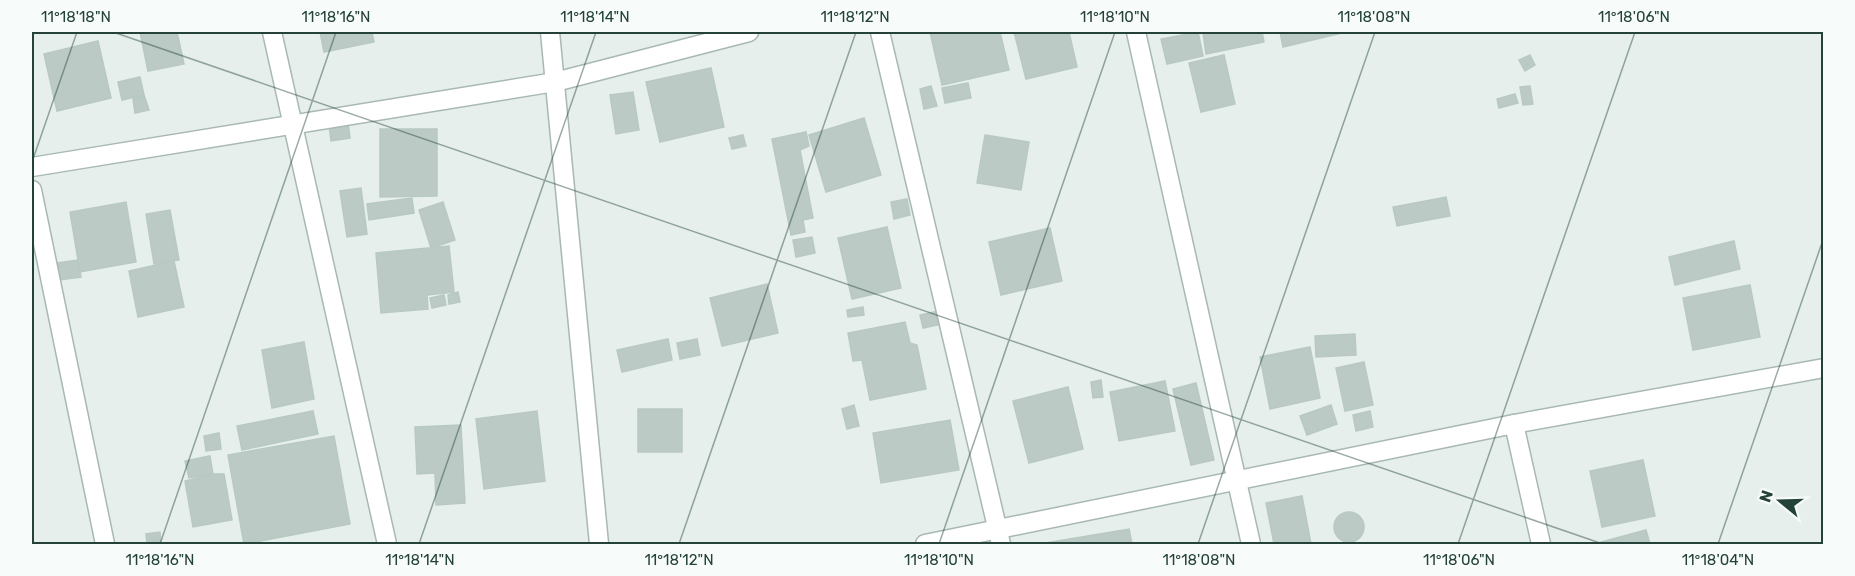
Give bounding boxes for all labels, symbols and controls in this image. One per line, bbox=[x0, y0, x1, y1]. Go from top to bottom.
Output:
text: 11°18'18"N bbox=[41, 8, 111, 26]
text: 11°18'16"N bbox=[302, 8, 370, 26]
text: 11°18'14"N bbox=[560, 8, 630, 26]
text: 11°18'12"N bbox=[820, 8, 890, 26]
text: 11°18'10"N bbox=[1080, 8, 1150, 26]
text: 11°18'08"N bbox=[1338, 8, 1411, 26]
text: 11°18'06"N bbox=[1598, 8, 1670, 26]
north arrow bbox=[1750, 471, 1810, 531]
text: N bbox=[1755, 488, 1777, 505]
text: 11°18'16"N bbox=[126, 551, 194, 569]
text: 11°18'14"N bbox=[385, 551, 455, 569]
text: 11°18'12"N bbox=[644, 551, 714, 569]
text: 11°18'10"N bbox=[904, 551, 974, 569]
text: 11°18'08"N bbox=[1163, 551, 1236, 569]
text: 11°18'06"N bbox=[1423, 551, 1495, 569]
text: 11°18'04"N bbox=[1682, 551, 1754, 569]

